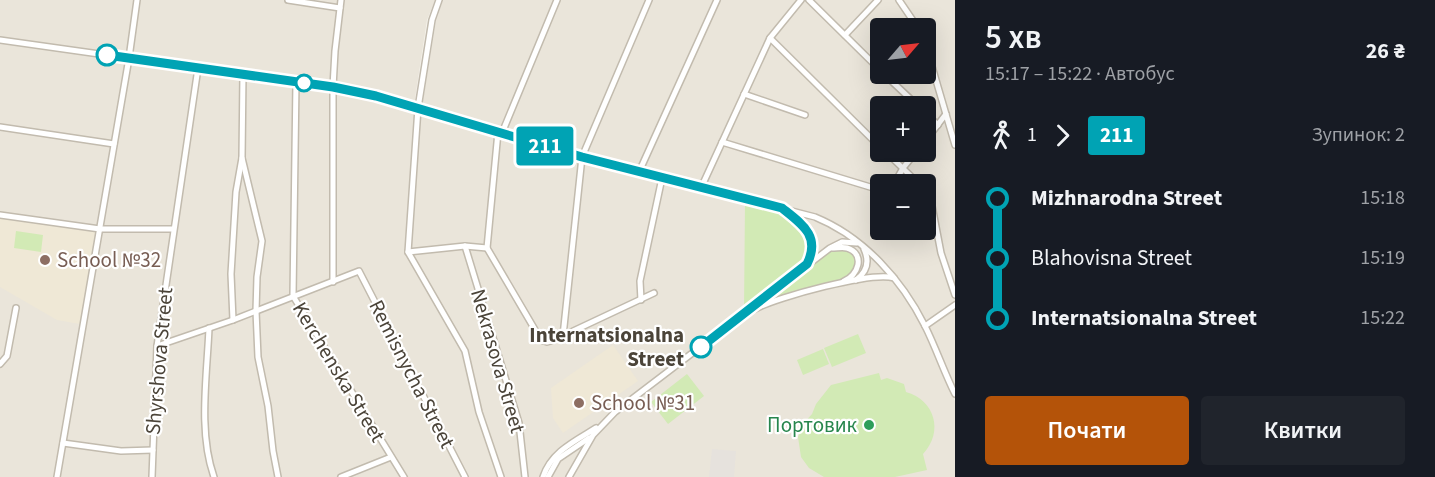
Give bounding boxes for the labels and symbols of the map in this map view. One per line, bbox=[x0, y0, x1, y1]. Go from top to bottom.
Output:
north arrow bbox=[870, 18, 936, 84]
unlabelled marker bbox=[96, 44, 118, 66]
unlabelled marker bbox=[295, 74, 313, 92]
line badge: 211 bbox=[510, 126, 580, 166]
place label: School №32 bbox=[57, 245, 161, 275]
marker: School №32 bbox=[38, 253, 52, 267]
street label: Nekrasova Street bbox=[463, 285, 533, 437]
street label: Shyrshova Street bbox=[138, 286, 180, 436]
street label: Remisnycha Street bbox=[362, 295, 462, 453]
street label: Kerchenska Street bbox=[285, 296, 393, 448]
place label: Internatsionalna Street bbox=[529, 320, 684, 374]
marker: Internatsionalna Street bbox=[690, 336, 712, 358]
place label: School №31 bbox=[591, 388, 695, 418]
marker: School №31 bbox=[572, 396, 586, 410]
place label: Портовик bbox=[767, 410, 858, 440]
marker: Портовик bbox=[862, 418, 876, 432]

